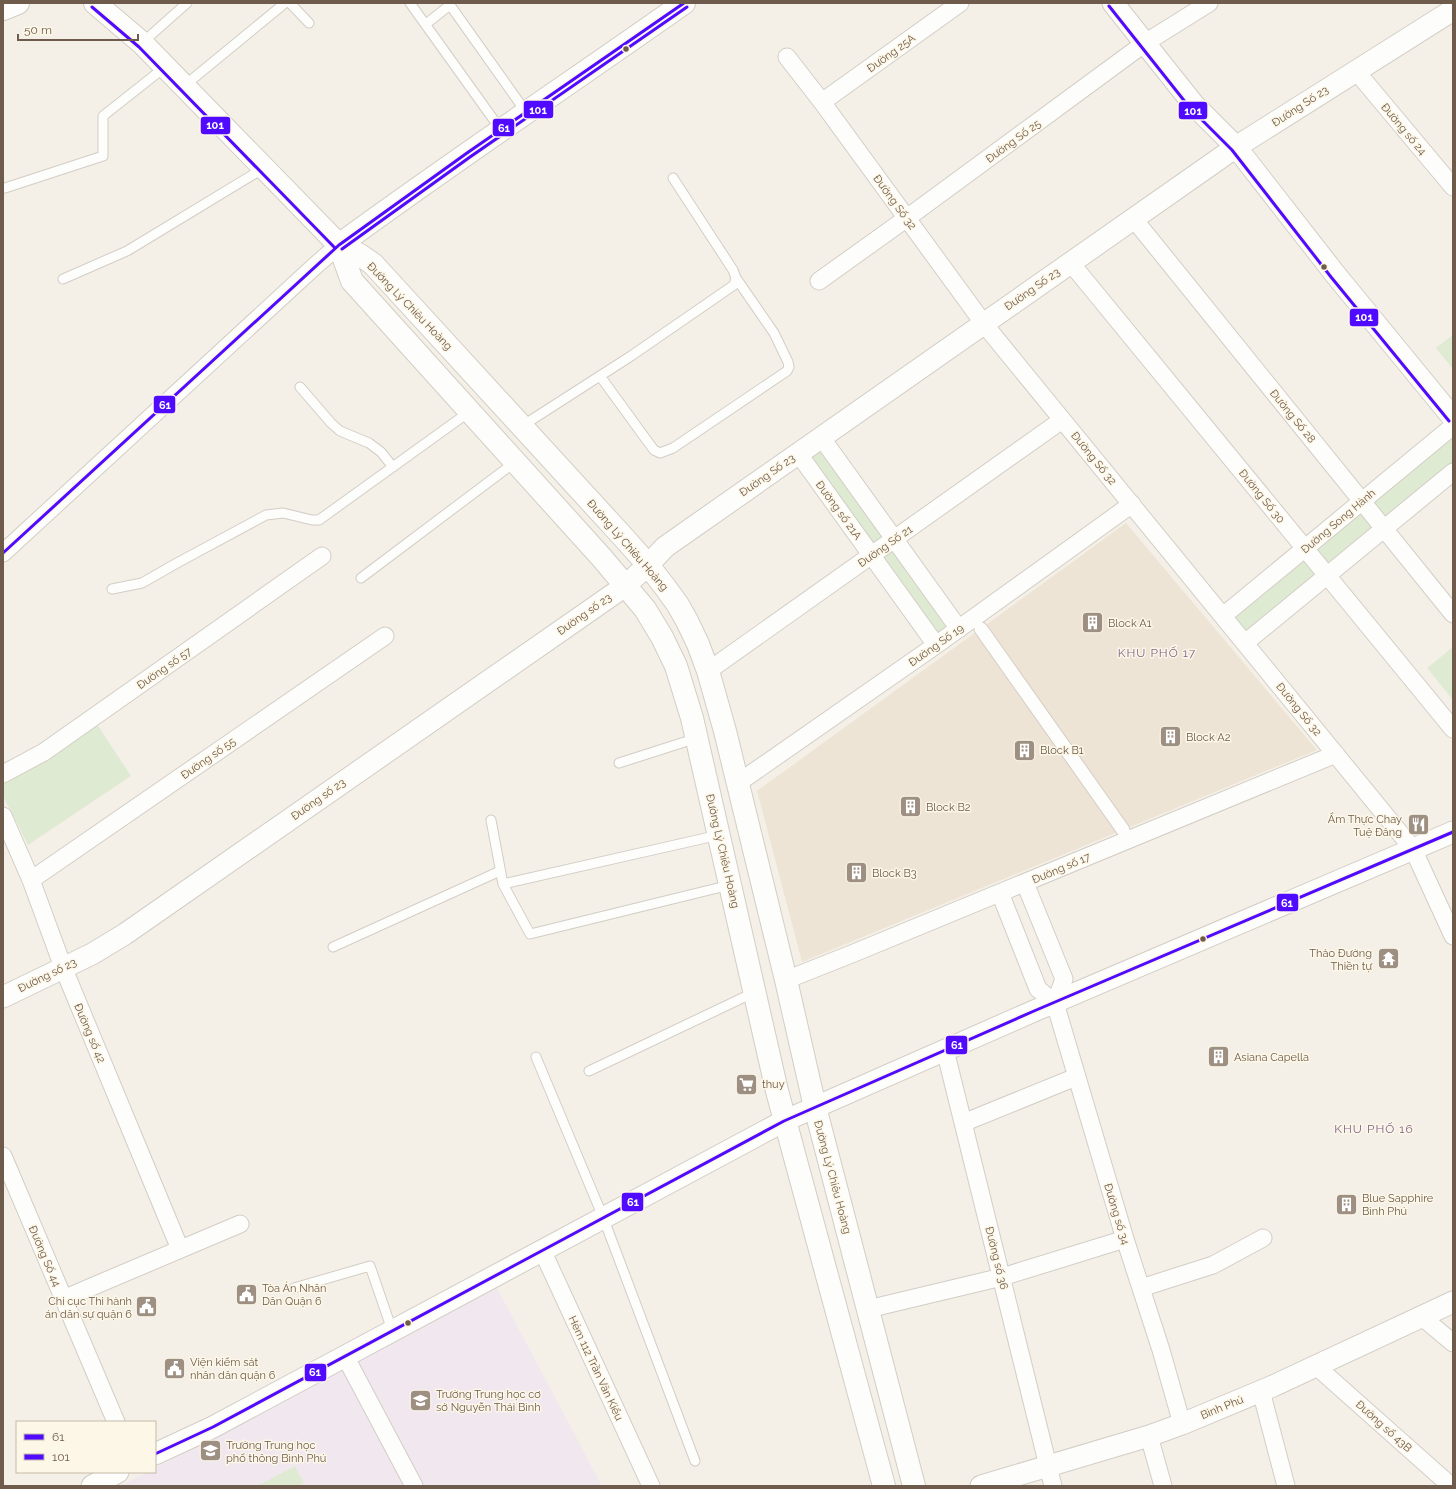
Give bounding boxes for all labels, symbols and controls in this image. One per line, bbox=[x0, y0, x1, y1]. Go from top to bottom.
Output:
scale bar bbox=[18, 16, 138, 42]
text: 50 m bbox=[24, 23, 52, 37]
street label: Đường 25A bbox=[865, 31, 918, 75]
unlabelled marker bbox=[621, 44, 631, 54]
street label: Đường Số 23 bbox=[1270, 83, 1331, 129]
line badge: 101 bbox=[523, 100, 554, 119]
line badge: 101 bbox=[1178, 101, 1208, 120]
street label: Đường số 24 bbox=[1378, 101, 1429, 158]
text: 101 bbox=[529, 104, 547, 117]
text: 101 bbox=[1184, 105, 1202, 118]
line badge: 101 bbox=[200, 116, 231, 135]
street label: Đường Số 25 bbox=[983, 117, 1043, 166]
line badge: 61 bbox=[492, 118, 515, 137]
text: 101 bbox=[206, 119, 224, 132]
text: 61 bbox=[498, 122, 511, 135]
street label: Đường Số 32 bbox=[870, 172, 919, 232]
street label: Đường Lý Chiêu Hoàng bbox=[364, 260, 455, 353]
unlabelled marker bbox=[1319, 262, 1329, 272]
street label: Đường Số 23 bbox=[1002, 265, 1063, 313]
line badge: 101 bbox=[1349, 308, 1379, 327]
text: 101 bbox=[1355, 311, 1373, 324]
street label: Đường Số 28 bbox=[1267, 387, 1318, 446]
line badge: 61 bbox=[153, 395, 176, 414]
text: 61 bbox=[159, 399, 172, 412]
street label: Đường Số 32 bbox=[1068, 429, 1119, 488]
street label: Đường Số 23 bbox=[737, 451, 798, 499]
street label: Đường Số 30 bbox=[1236, 467, 1287, 526]
street label: Đường số 21A bbox=[813, 478, 865, 543]
street label: Đường Song Hành bbox=[1298, 486, 1378, 556]
street label: Đường Lý Chiêu Hoàng bbox=[584, 497, 671, 594]
street label: Đường Số 21 bbox=[856, 523, 915, 570]
street label: Đường số 23 bbox=[555, 591, 614, 638]
building icon: Block A1 bbox=[1080, 610, 1106, 636]
place label: Block A1 bbox=[1108, 617, 1152, 630]
street label: Đường Số 19 bbox=[906, 622, 966, 669]
street label: Đường số 57 bbox=[135, 645, 194, 692]
district label: KHU PHỐ 17 bbox=[1118, 646, 1196, 660]
street label: Đường Số 32 bbox=[1273, 680, 1324, 739]
building icon: Block A2 bbox=[1158, 724, 1184, 750]
place label: Block A2 bbox=[1186, 731, 1231, 744]
street label: Đường số 55 bbox=[178, 735, 238, 782]
building icon: Block B1 bbox=[1012, 737, 1038, 763]
place label: Block B1 bbox=[1040, 744, 1084, 757]
street label: Đường số 23 bbox=[289, 776, 348, 823]
street label: Đường Lý Chiêu Hoàng bbox=[703, 793, 742, 910]
building icon: Block B2 bbox=[898, 794, 924, 820]
place label: Block B2 bbox=[926, 801, 971, 814]
place label: Ẩm Thực Chay Tuệ Đăng bbox=[1328, 812, 1402, 839]
restaurant icon: Ẩm Thực Chay Tuệ Đăng bbox=[1405, 812, 1431, 838]
street label: Đường số 17 bbox=[1030, 850, 1092, 887]
building icon: Block B3 bbox=[844, 860, 870, 886]
place label: Block B3 bbox=[872, 867, 917, 880]
line badge: 61 bbox=[1276, 893, 1299, 912]
text: 61 bbox=[1281, 897, 1294, 910]
unlabelled marker bbox=[1198, 934, 1208, 944]
temple icon: Thảo Đường Thiền tự bbox=[1375, 946, 1401, 972]
place label: Thảo Đường Thiền tự bbox=[1309, 947, 1372, 973]
street label: Đường số 23 bbox=[16, 956, 79, 995]
street label: Đường số 42 bbox=[71, 1001, 108, 1065]
line badge: 61 bbox=[945, 1035, 968, 1055]
text: 61 bbox=[951, 1039, 964, 1052]
building icon: Asiana Capella bbox=[1205, 1044, 1231, 1070]
place label: Asiana Capella bbox=[1234, 1051, 1309, 1064]
supermarket icon: thuy bbox=[734, 1071, 760, 1097]
place label: thuy bbox=[762, 1078, 785, 1091]
street label: Đường Lý Chiêu Hoàng bbox=[811, 1119, 854, 1235]
district label: KHU PHỐ 16 bbox=[1334, 1122, 1414, 1136]
street label: Đường số 34 bbox=[1101, 1182, 1132, 1246]
building icon: Blue Sapphire Bình Phú bbox=[1333, 1191, 1359, 1217]
line badge: 61 bbox=[621, 1192, 644, 1212]
place label: Blue Sapphire Bình Phú bbox=[1362, 1192, 1434, 1218]
text: 61 bbox=[627, 1196, 640, 1209]
street label: Đường Số 44 bbox=[26, 1224, 63, 1289]
street label: Đường số 36 bbox=[982, 1225, 1011, 1291]
public building icon: Tòa Án Nhân Dân Quận 6 bbox=[234, 1281, 260, 1307]
place label: Tòa Án Nhân Dân Quận 6 bbox=[262, 1281, 326, 1308]
public building icon: Chi cục Thi hành án dân sự quận 6 bbox=[134, 1294, 160, 1320]
place label: Chi cục Thi hành án dân sự quận 6 bbox=[45, 1295, 132, 1321]
street label: Hẻm 112 Trần Văn Kiểu bbox=[566, 1314, 626, 1423]
unlabelled marker bbox=[403, 1318, 413, 1328]
public building icon: Viện kiểm sát nhân dân quận 6 bbox=[161, 1355, 187, 1381]
place label: Viện kiểm sát nhân dân quận 6 bbox=[190, 1356, 276, 1382]
line badge: 61 bbox=[304, 1363, 327, 1382]
text: 61 bbox=[309, 1366, 322, 1379]
school or university icon: Trường Trung học cơ sở Nguyễn Thái Bình bbox=[408, 1387, 434, 1413]
place label: Trường Trung học cơ sở Nguyễn Thái Bình bbox=[436, 1388, 541, 1414]
street label: Bình Phú bbox=[1199, 1393, 1246, 1422]
street label: Đường số 43B bbox=[1353, 1398, 1414, 1455]
legend bbox=[16, 1421, 156, 1473]
text: 61 bbox=[52, 1430, 64, 1444]
school or university icon: Trường Trung học phổ thông Bình Phú bbox=[197, 1438, 223, 1464]
place label: Trường Trung học phổ thông Bình Phú bbox=[226, 1439, 326, 1465]
text: 101 bbox=[52, 1450, 70, 1464]

